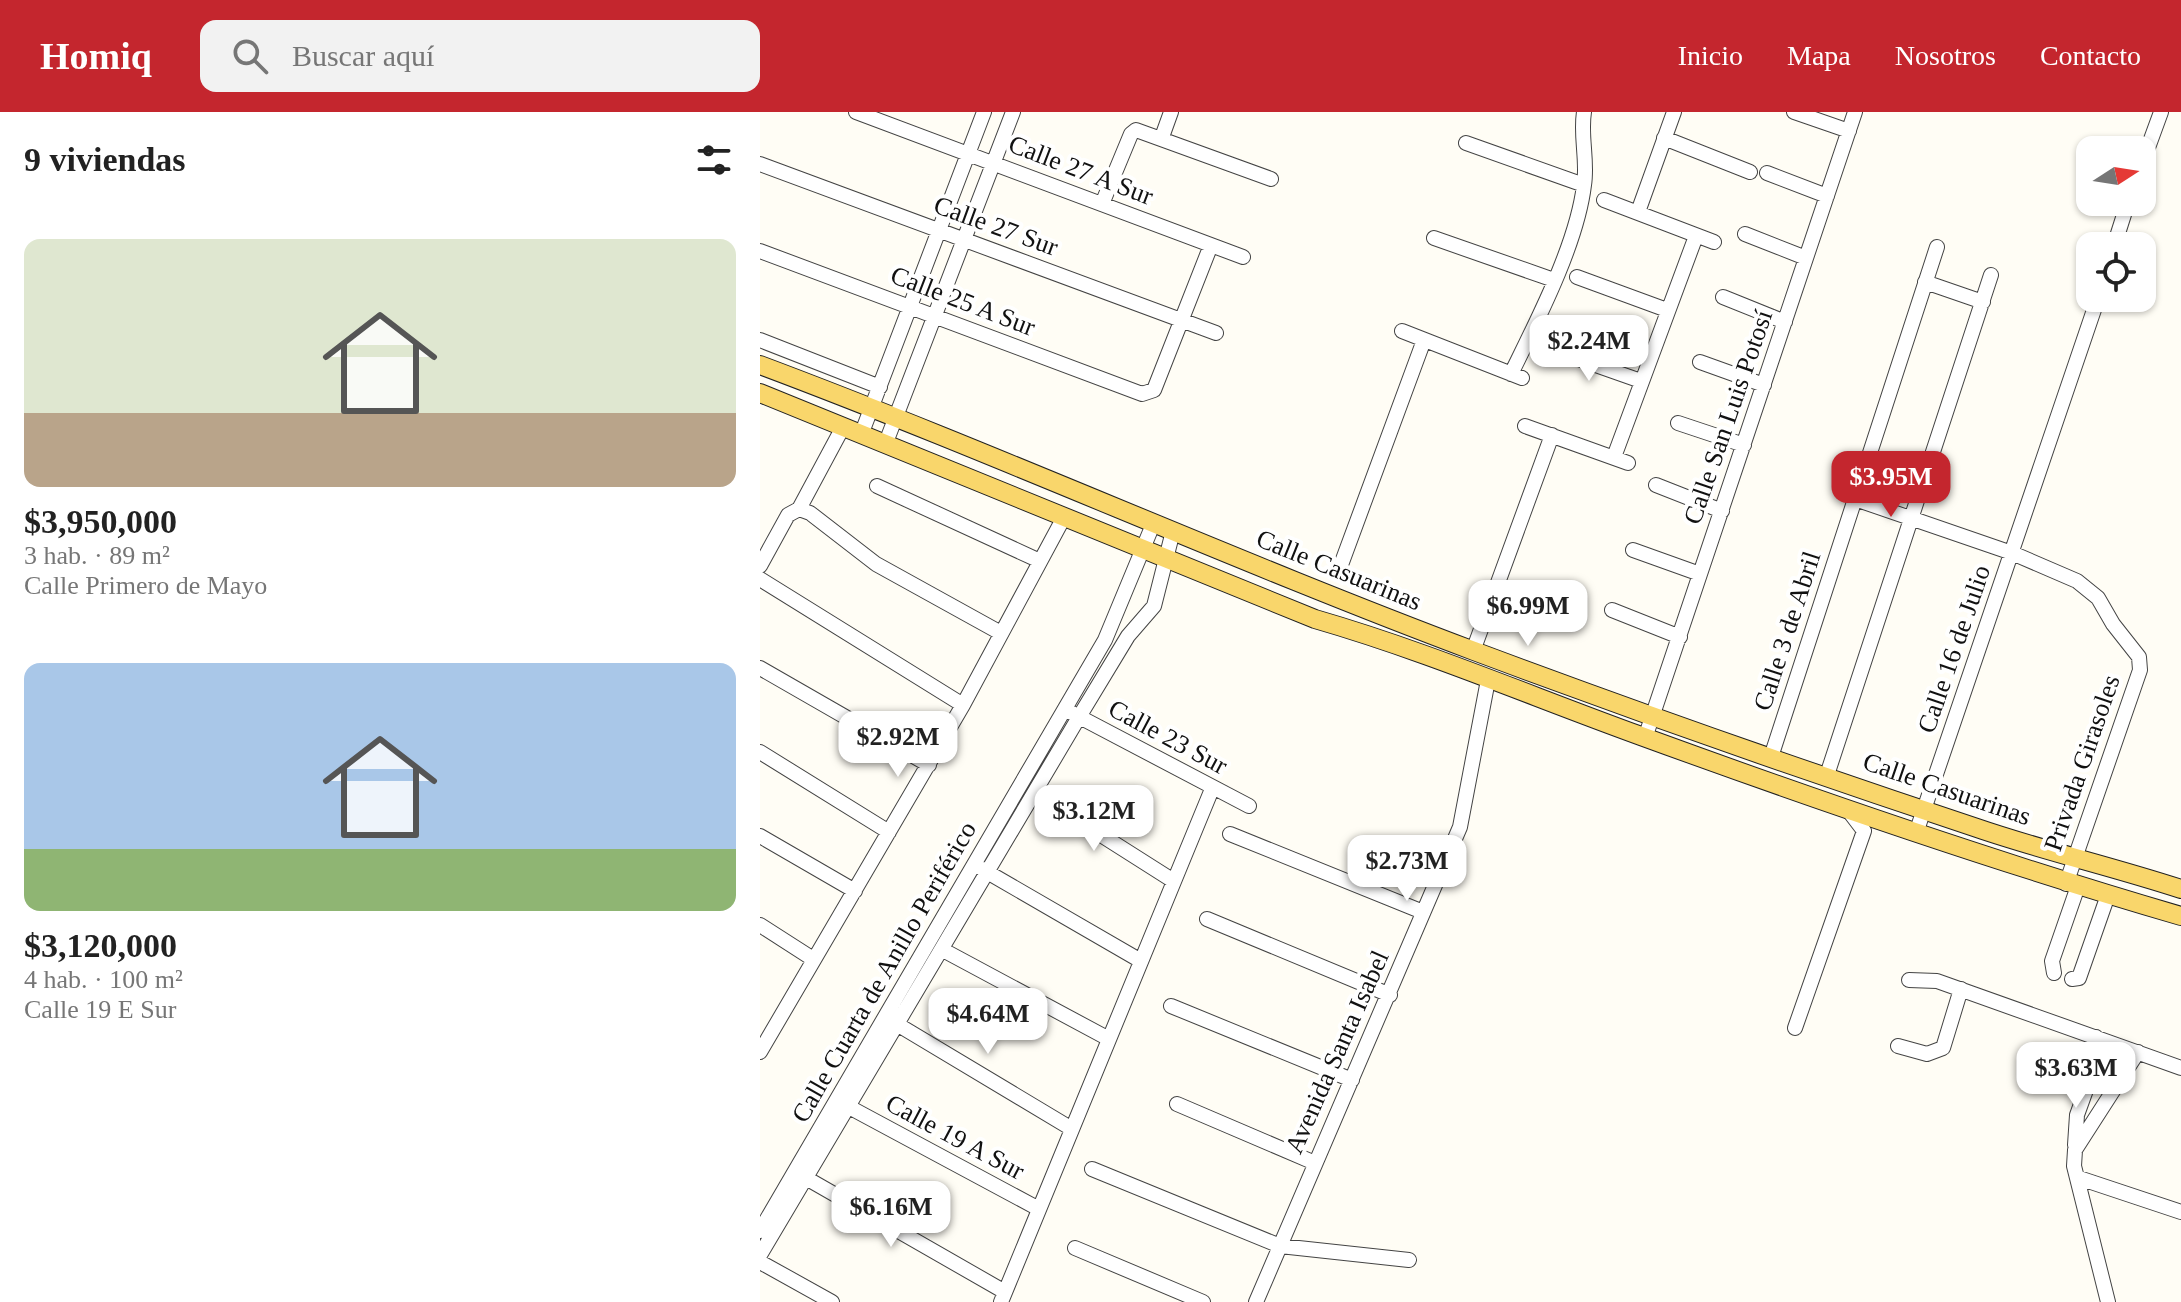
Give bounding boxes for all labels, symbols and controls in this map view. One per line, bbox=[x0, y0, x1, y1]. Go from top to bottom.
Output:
search box bbox=[200, 20, 760, 92]
icon: search bbox=[228, 34, 272, 78]
text: Homiq bbox=[40, 35, 152, 77]
text: Buscar aquí bbox=[292, 39, 434, 72]
text: Inicio bbox=[1678, 40, 1743, 71]
text: Mapa bbox=[1787, 40, 1851, 71]
text: Nosotros bbox=[1895, 40, 1996, 71]
text: Contacto bbox=[2040, 40, 2141, 71]
street label: Calle 27 A Sur bbox=[1005, 129, 1158, 211]
north arrow bbox=[2076, 136, 2156, 216]
map controls bbox=[2076, 136, 2156, 312]
icon: filters bbox=[692, 138, 736, 182]
text: 9 viviendas bbox=[24, 141, 186, 178]
street label: Calle 27 Sur bbox=[930, 190, 1062, 262]
button: locate bbox=[2076, 232, 2156, 312]
street label: Calle 25 A Sur bbox=[887, 260, 1040, 342]
icon: home bbox=[308, 291, 452, 435]
street label: Calle San Luis Potosí bbox=[1678, 306, 1778, 528]
pin: $2.24M bbox=[1524, 315, 1654, 383]
text: $2.24M bbox=[1547, 326, 1631, 355]
pin: $3.95M bbox=[1826, 451, 1956, 519]
text: $3.95M bbox=[1849, 462, 1933, 491]
text: $3,950,000 bbox=[24, 503, 177, 540]
street label: Calle Casuarinas bbox=[1252, 524, 1426, 616]
text: 3 hab. · 89 m² bbox=[24, 541, 170, 570]
street label: Calle 3 de Abril bbox=[1748, 548, 1826, 714]
street label: Calle 16 de Julio bbox=[1912, 561, 1996, 737]
text: Calle Primero de Mayo bbox=[24, 571, 267, 600]
pin: $6.99M bbox=[1463, 580, 1593, 648]
text: $6.99M bbox=[1486, 591, 1570, 620]
street label: Privada Girasoles bbox=[2038, 671, 2126, 855]
street label: Calle 23 Sur bbox=[1104, 694, 1232, 780]
pin: $2.92M bbox=[833, 711, 963, 779]
icon: home bbox=[308, 715, 452, 859]
text: $2.92M bbox=[856, 722, 940, 751]
street label: Calle Casuarinas bbox=[1859, 747, 2035, 831]
pin: $3.12M bbox=[1029, 785, 1159, 853]
text: $3.12M bbox=[1052, 796, 1136, 825]
street label: Calle Cuarta de Anillo Periférico bbox=[786, 817, 982, 1127]
pin: $2.73M bbox=[1342, 835, 1472, 903]
text: $2.73M bbox=[1365, 846, 1449, 875]
text: $3,120,000 bbox=[24, 927, 177, 964]
street label: Avenida Santa Isabel bbox=[1279, 946, 1395, 1158]
text: 4 hab. · 100 m² bbox=[24, 965, 183, 994]
pin: $4.64M bbox=[923, 988, 1053, 1056]
text: Calle 19 E Sur bbox=[24, 995, 176, 1024]
text: $4.64M bbox=[946, 999, 1030, 1028]
pin: $3.63M bbox=[2011, 1042, 2141, 1110]
text: $3.63M bbox=[2034, 1053, 2118, 1082]
street label: Calle 19 A Sur bbox=[881, 1088, 1029, 1186]
pin: $6.16M bbox=[826, 1181, 956, 1249]
text: $6.16M bbox=[849, 1192, 933, 1221]

